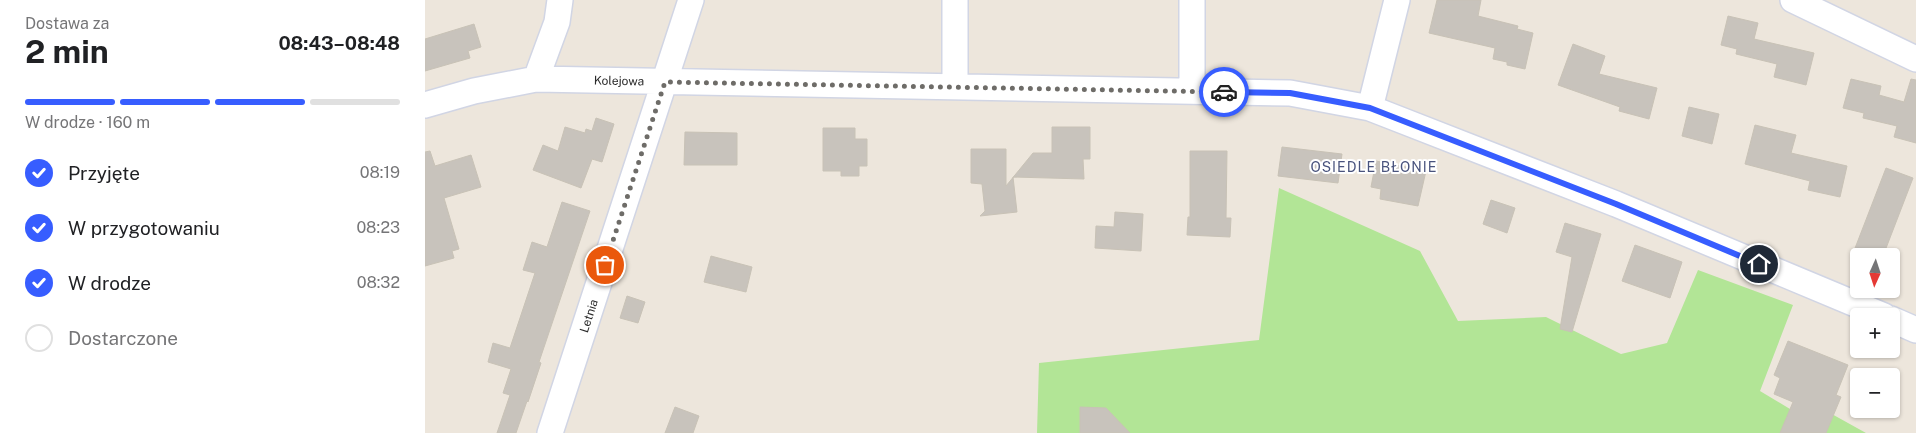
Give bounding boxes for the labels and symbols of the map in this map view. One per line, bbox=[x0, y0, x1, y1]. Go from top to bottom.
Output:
courier bbox=[1199, 67, 1249, 117]
street label: Kolejowa bbox=[594, 74, 644, 88]
district label: OSIEDLE BŁONIE bbox=[1310, 159, 1438, 175]
pin bbox=[1738, 243, 1780, 285]
pin bbox=[584, 244, 626, 286]
north arrow bbox=[1850, 248, 1900, 298]
street label: Letnia bbox=[577, 297, 601, 335]

